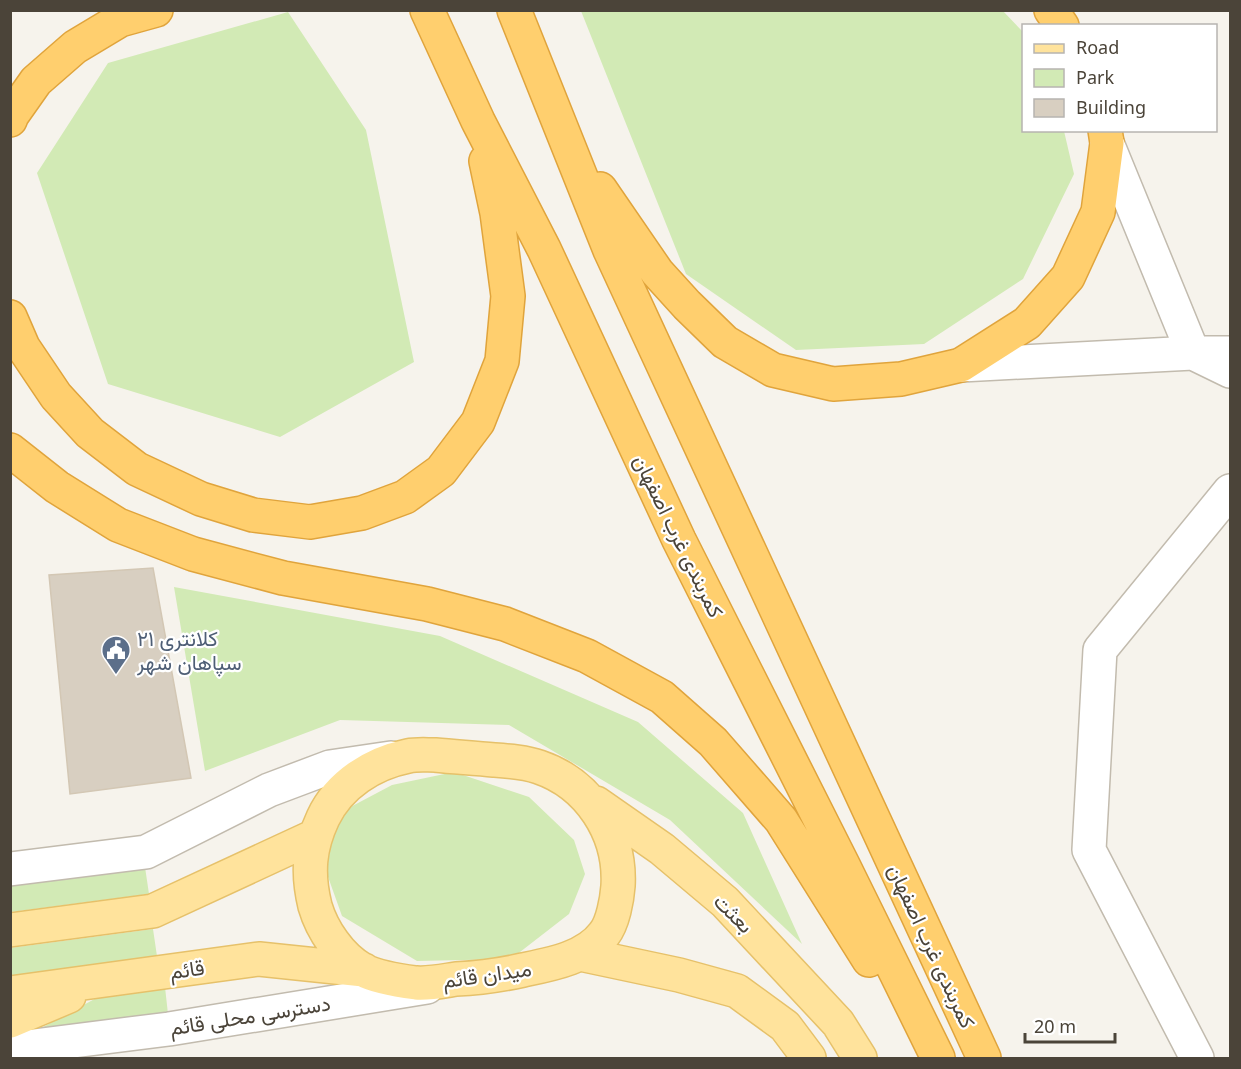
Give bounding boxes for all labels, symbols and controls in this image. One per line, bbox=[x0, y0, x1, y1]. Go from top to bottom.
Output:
legend bbox=[1022, 24, 1217, 132]
text: Road bbox=[1076, 35, 1119, 59]
text: Park bbox=[1076, 65, 1114, 89]
text: Building bbox=[1076, 95, 1146, 119]
street label: کمربندی غرب اصفهان bbox=[627, 450, 731, 622]
place label: کلانتری ۲۱ سپاهان شهر bbox=[136, 624, 242, 677]
public building icon: کلانتری ۲۱ سپاهان شهر bbox=[100, 634, 132, 676]
street label: کمربندی غرب اصفهان bbox=[882, 859, 982, 1033]
street label: بعثت bbox=[708, 887, 760, 939]
street label: قائم bbox=[168, 953, 206, 986]
street label: میدان قائم bbox=[441, 954, 533, 995]
street label: دسترسی محلی قائم bbox=[168, 988, 333, 1043]
scale bar bbox=[1025, 1006, 1115, 1044]
text: 20 m bbox=[1034, 1014, 1076, 1038]

